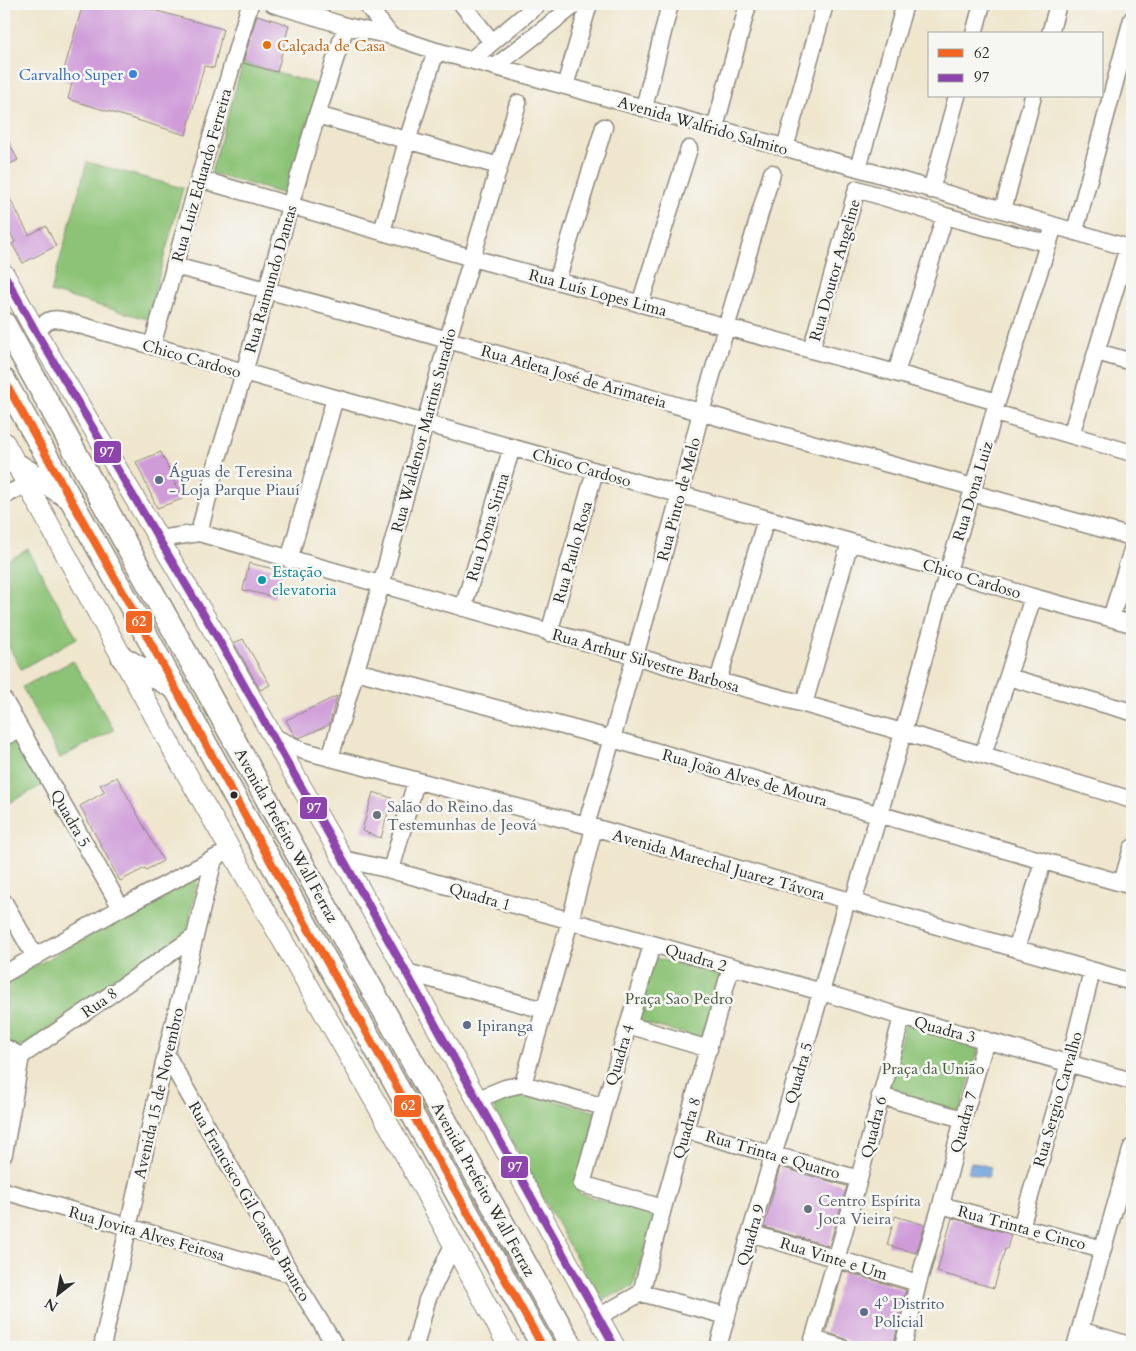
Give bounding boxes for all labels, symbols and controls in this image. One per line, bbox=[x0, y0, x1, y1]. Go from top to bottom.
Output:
legend bbox=[928, 32, 1104, 98]
place label: Calçada de Casa bbox=[277, 35, 386, 57]
marker: Calçada de Casa bbox=[261, 39, 273, 51]
text: 62 bbox=[974, 43, 990, 63]
place label: Carvalho Super bbox=[19, 64, 123, 86]
text: 97 bbox=[974, 67, 990, 87]
marker: Carvalho Super bbox=[127, 68, 139, 80]
street label: Rua Luiz Eduardo Ferreira bbox=[167, 86, 237, 265]
street label: Avenida Walfrido Salmito bbox=[615, 91, 791, 161]
street label: Rua Doutor Angeline bbox=[804, 197, 866, 344]
street label: Rua Raimundo Dantas bbox=[239, 203, 303, 356]
street label: Rua Luís Lopes Lima bbox=[526, 264, 669, 322]
street label: Rua Waldenor Martins Suradio bbox=[386, 325, 462, 535]
street label: Chico Cardoso bbox=[140, 334, 244, 384]
street label: Rua Atleta José de Arimateia bbox=[478, 340, 669, 414]
street label: Rua Pinto de Melo bbox=[652, 435, 706, 564]
street label: Rua Dona Luiz bbox=[947, 439, 999, 544]
line badge: 97 bbox=[93, 440, 122, 464]
text: 97 bbox=[100, 443, 114, 462]
street label: Chico Cardoso bbox=[530, 443, 634, 493]
place label: Águas de Teresina - Loja Parque Piauí bbox=[169, 461, 300, 501]
street label: Rua Dona Sirina bbox=[461, 470, 515, 584]
marker: Águas de Teresina - Loja Parque Piauí bbox=[153, 474, 165, 486]
street label: Rua Paulo Rosa bbox=[548, 499, 598, 606]
street label: Chico Cardoso bbox=[920, 554, 1024, 604]
place label: Estação elevatoria bbox=[272, 561, 337, 601]
marker: Estação elevatoria bbox=[256, 574, 268, 586]
line badge: 62 bbox=[125, 610, 153, 634]
text: 62 bbox=[132, 612, 146, 631]
street label: Rua Arthur Silvestre Barbosa bbox=[549, 624, 742, 698]
street label: Avenida Prefeito Wall Ferraz bbox=[229, 744, 343, 927]
street label: Rua João Alves de Moura bbox=[660, 744, 830, 812]
street label: Quadra 5 bbox=[45, 786, 95, 851]
unlabelled marker bbox=[229, 790, 239, 800]
line badge: 97 bbox=[299, 796, 328, 820]
place label: Salão do Reino das Testemunhas de Jeová bbox=[387, 796, 537, 836]
text: 97 bbox=[307, 799, 321, 818]
marker: Salão do Reino das Testemunhas de Jeová bbox=[371, 809, 383, 821]
street label: Avenida Marechal Juarez Távora bbox=[610, 824, 828, 906]
street label: Quadra 1 bbox=[446, 878, 513, 916]
street label: Quadra 2 bbox=[662, 939, 729, 977]
street label: Rua 8 bbox=[77, 983, 122, 1023]
park label: Praça Sao Pedro bbox=[625, 988, 734, 1010]
street label: Avenida 15 de Novembro bbox=[129, 1005, 189, 1181]
street label: Quadra 3 bbox=[911, 1011, 978, 1049]
place label: Ipiranga bbox=[477, 1015, 533, 1037]
marker: Ipiranga bbox=[461, 1019, 473, 1031]
street label: Quadra 4 bbox=[600, 1022, 640, 1089]
street label: Rua Sergio Carvalho bbox=[1028, 1029, 1088, 1170]
street label: Quadra 5 bbox=[780, 1040, 818, 1107]
park label: Praça da União bbox=[882, 1058, 985, 1080]
street label: Quadra 7 bbox=[945, 1089, 983, 1156]
line badge: 62 bbox=[393, 1094, 422, 1118]
street label: Quadra 6 bbox=[856, 1094, 892, 1161]
street label: Quadra 8 bbox=[668, 1095, 706, 1162]
text: 62 bbox=[401, 1096, 415, 1115]
street label: Rua Francisco Gil Castelo Branco bbox=[183, 1098, 316, 1306]
street label: Avenida Prefeito Wall Ferraz bbox=[426, 1098, 540, 1281]
street label: Rua Trinta e Quatro bbox=[703, 1125, 843, 1185]
line badge: 97 bbox=[500, 1155, 529, 1179]
text: 97 bbox=[508, 1158, 522, 1177]
place label: Centro Espírita Joca Vieira bbox=[816, 1190, 921, 1230]
street label: Rua Trinta e Cinco bbox=[955, 1200, 1089, 1256]
street label: Rua Jovita Alves Feitosa bbox=[66, 1201, 227, 1267]
street label: Quadra 9 bbox=[732, 1202, 770, 1269]
marker: Centro Espírita Joca Vieira bbox=[802, 1203, 814, 1215]
street label: Rua Vinte e Um bbox=[777, 1232, 891, 1286]
north arrow bbox=[32, 1268, 82, 1318]
text: N bbox=[41, 1293, 62, 1316]
place label: 4º Distrito Policial bbox=[874, 1293, 945, 1333]
marker: 4º Distrito Policial bbox=[858, 1306, 870, 1318]

